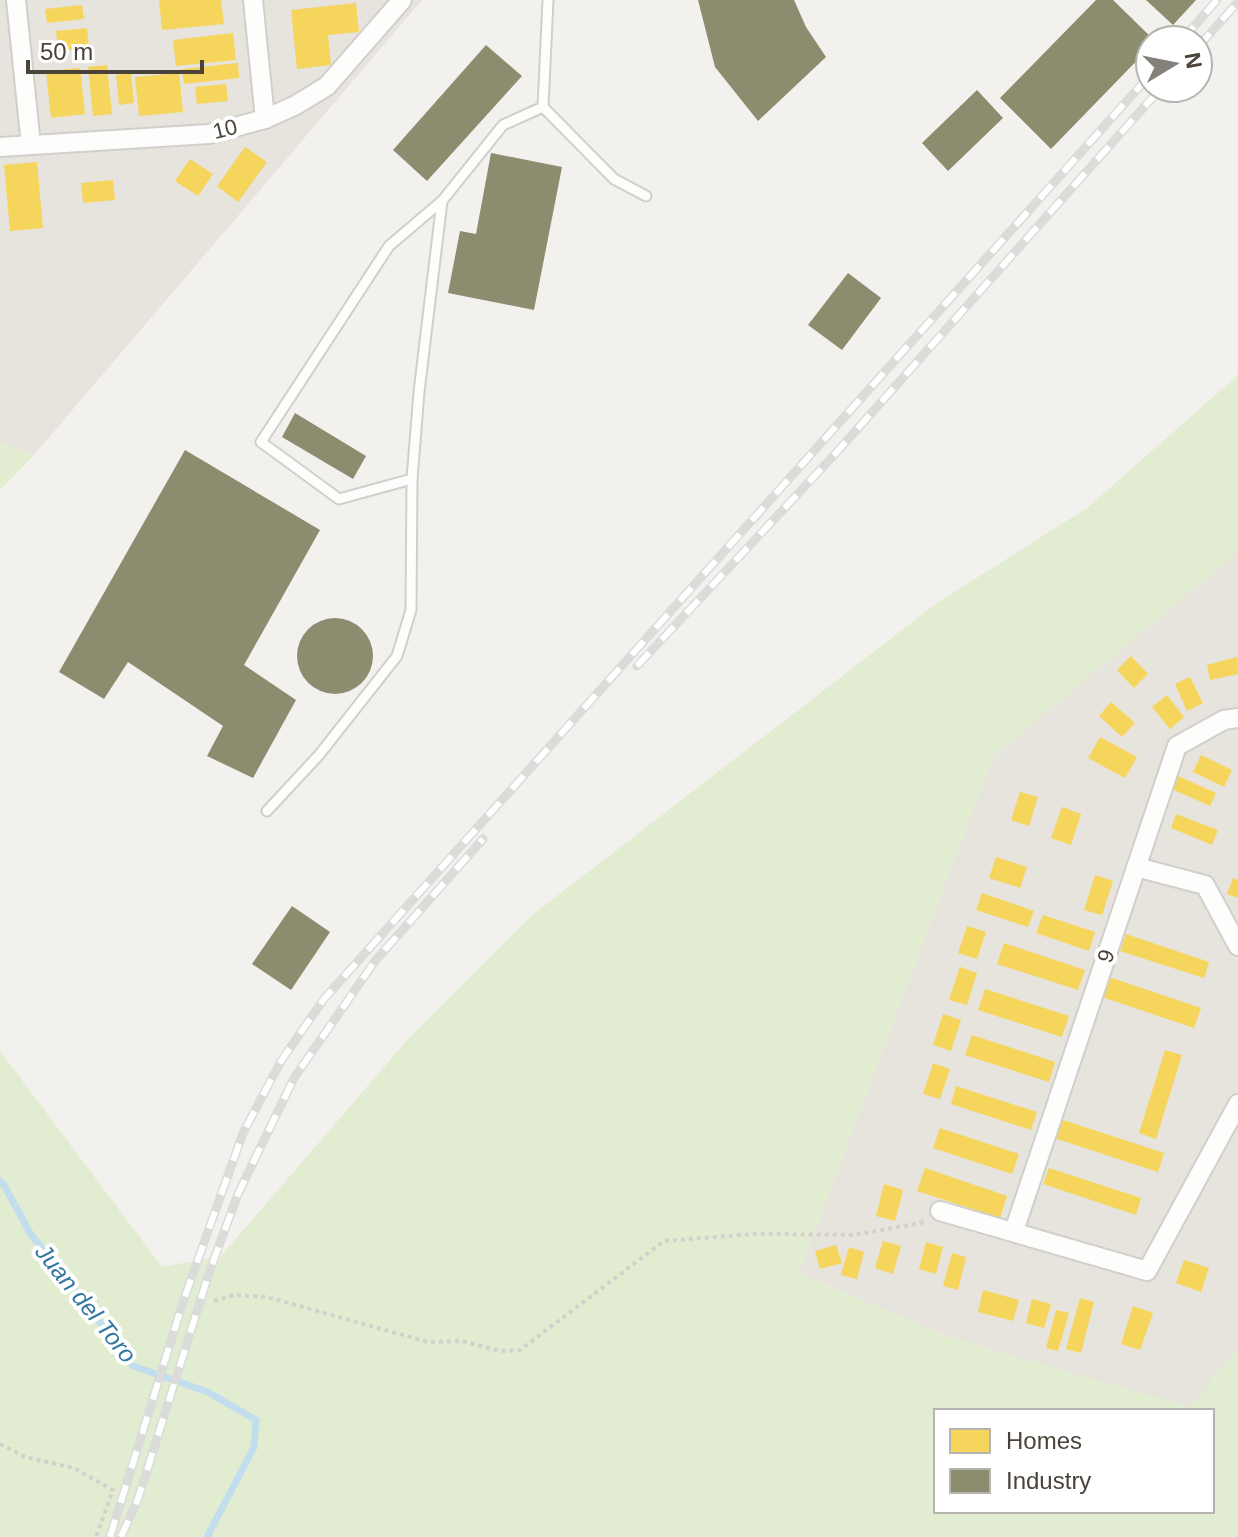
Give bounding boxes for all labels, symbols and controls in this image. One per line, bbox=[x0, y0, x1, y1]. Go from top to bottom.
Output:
scale bar bbox=[28, 24, 202, 74]
north arrow bbox=[1134, 24, 1214, 104]
text: 50 m bbox=[40, 38, 93, 65]
text: N bbox=[1180, 51, 1207, 71]
street label: 10 bbox=[210, 114, 240, 144]
street label: 9 bbox=[1092, 946, 1120, 966]
water label: Juan del Toro bbox=[29, 1238, 142, 1368]
legend bbox=[934, 1409, 1214, 1513]
text: Homes bbox=[1006, 1427, 1082, 1454]
text: Industry bbox=[1006, 1467, 1091, 1494]

